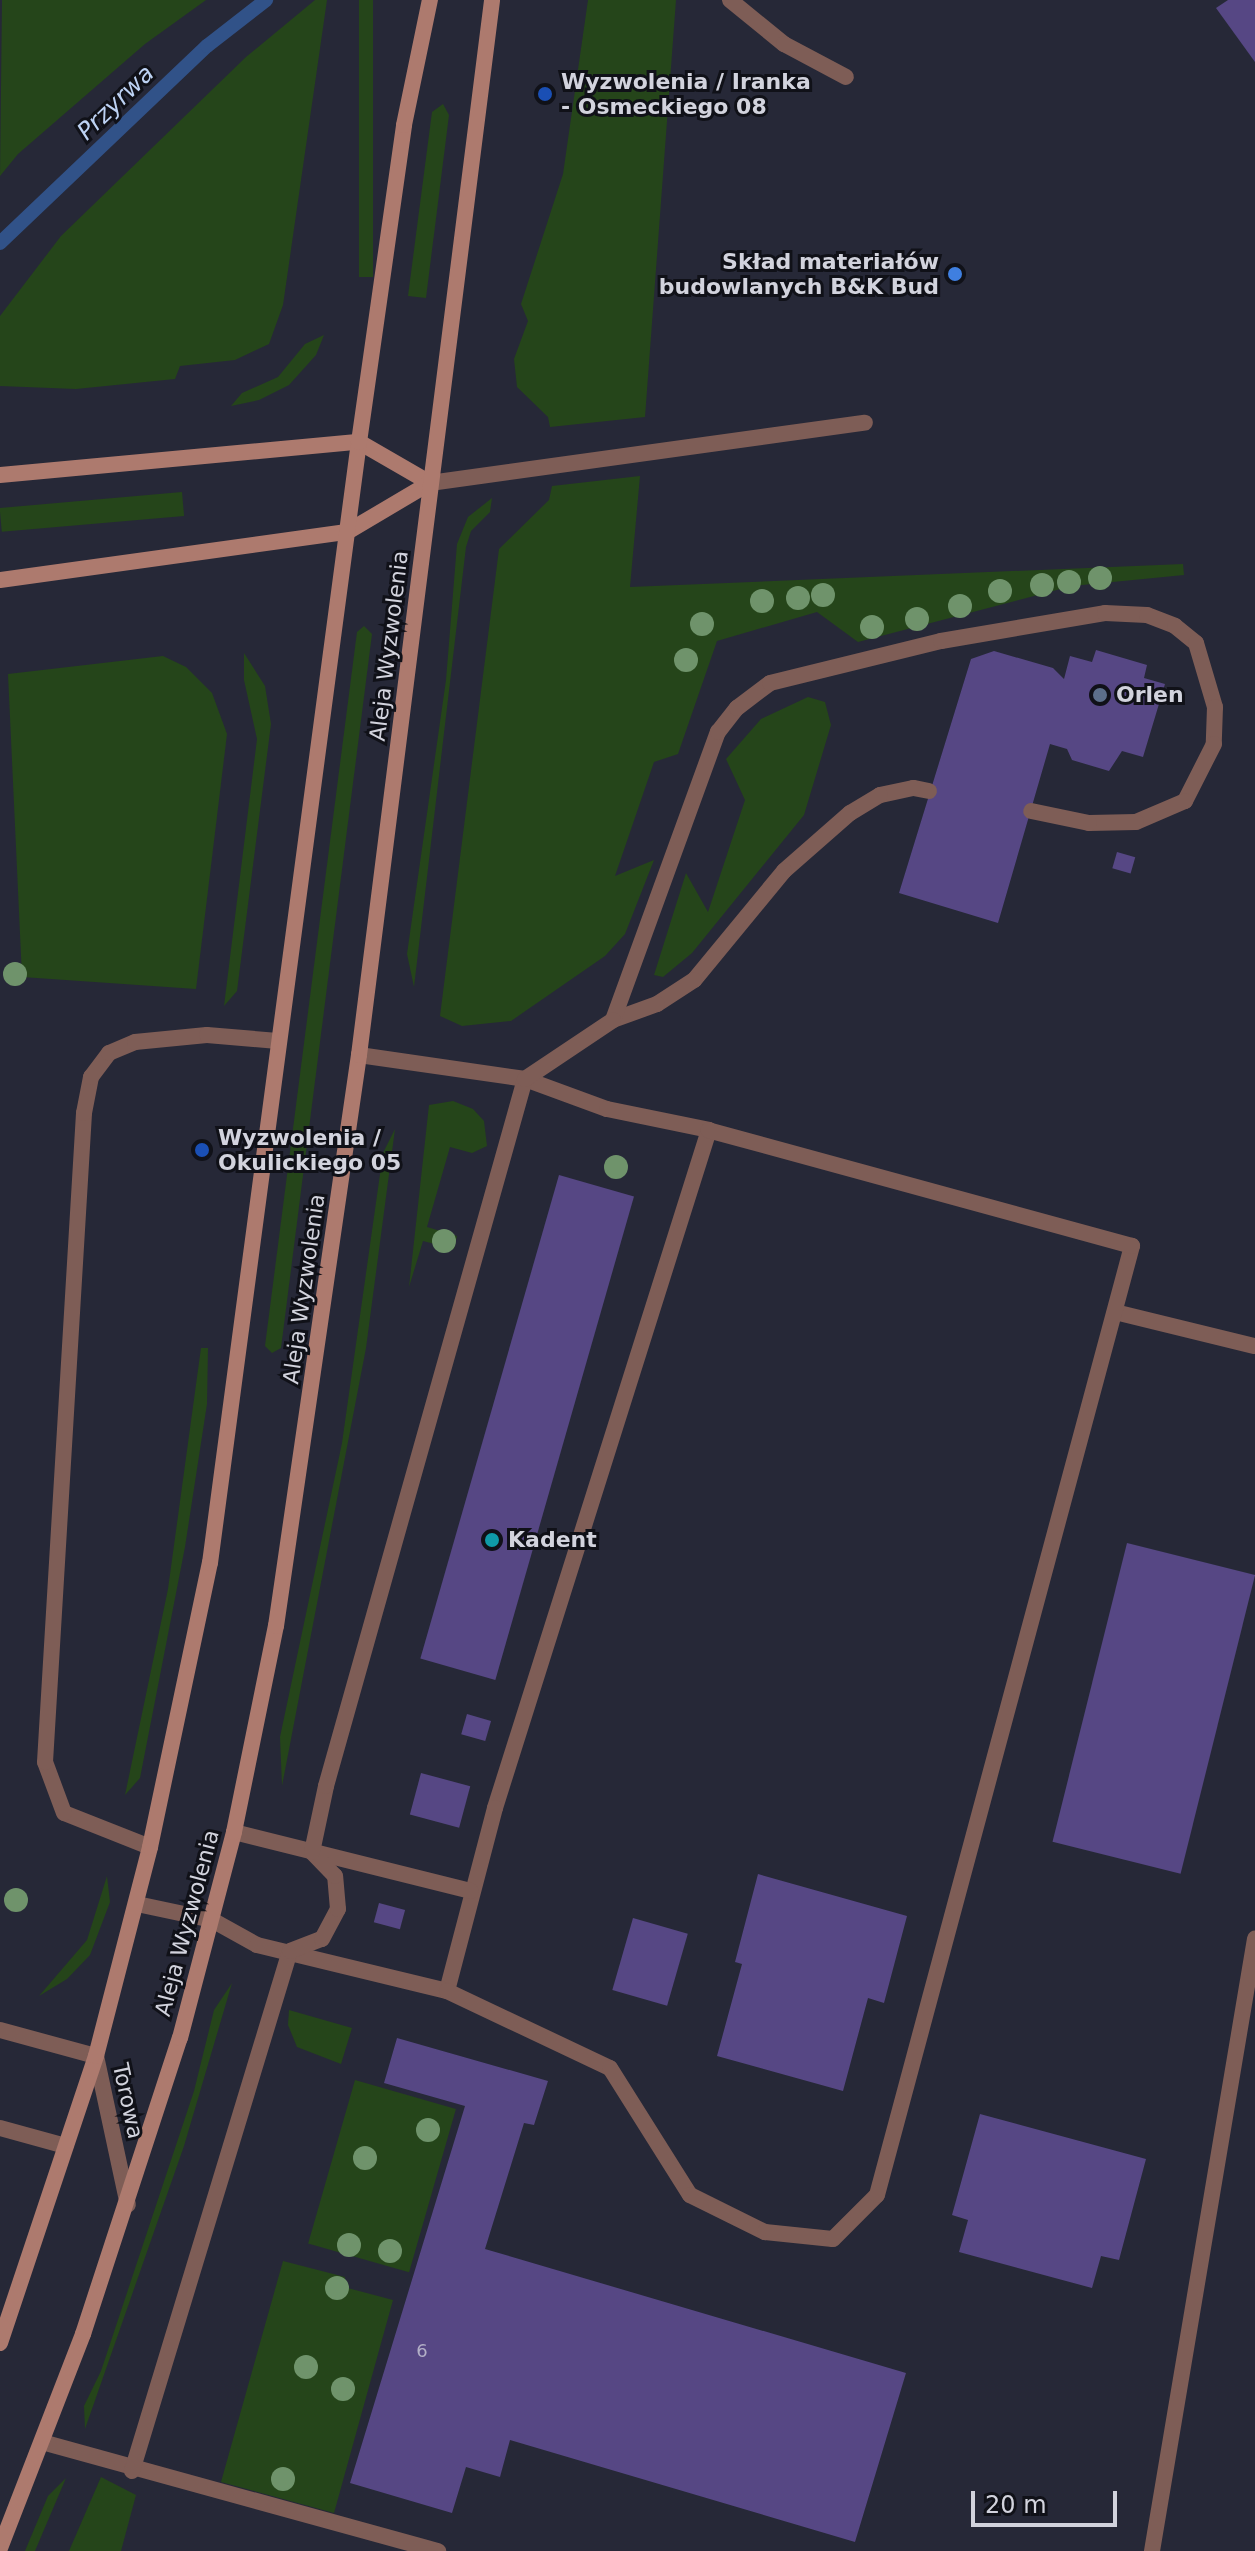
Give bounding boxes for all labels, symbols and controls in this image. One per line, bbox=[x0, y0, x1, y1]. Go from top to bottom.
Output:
water label: Przyrwa bbox=[72, 60, 160, 146]
place label: Wyzwolenia / Iranka - Osmeckiego 08 bbox=[561, 68, 811, 120]
marker: Wyzwolenia / Iranka - Osmeckiego 08 bbox=[536, 85, 554, 103]
place label: Skład materiałów budowlanych B&K Bud bbox=[659, 248, 939, 300]
marker: Skład materiałów budowlanych B&K Bud bbox=[946, 265, 964, 283]
street label: Aleja Wyzwolenia bbox=[364, 549, 414, 743]
place label: Orlen bbox=[1116, 682, 1184, 708]
marker: Orlen bbox=[1091, 686, 1109, 704]
place label: Wyzwolenia / Okulickiego 05 bbox=[218, 1124, 401, 1176]
marker: Wyzwolenia / Okulickiego 05 bbox=[193, 1141, 211, 1159]
street label: Aleja Wyzwolenia bbox=[278, 1192, 330, 1386]
place label: Kadent bbox=[508, 1527, 597, 1553]
marker: Kadent bbox=[483, 1531, 501, 1549]
street label: Aleja Wyzwolenia bbox=[149, 1827, 225, 2019]
street label: Torowa bbox=[107, 2061, 149, 2141]
house number: 6 bbox=[416, 2340, 428, 2362]
scale bar bbox=[975, 2475, 1121, 2525]
text: 20 m bbox=[985, 2491, 1047, 2519]

